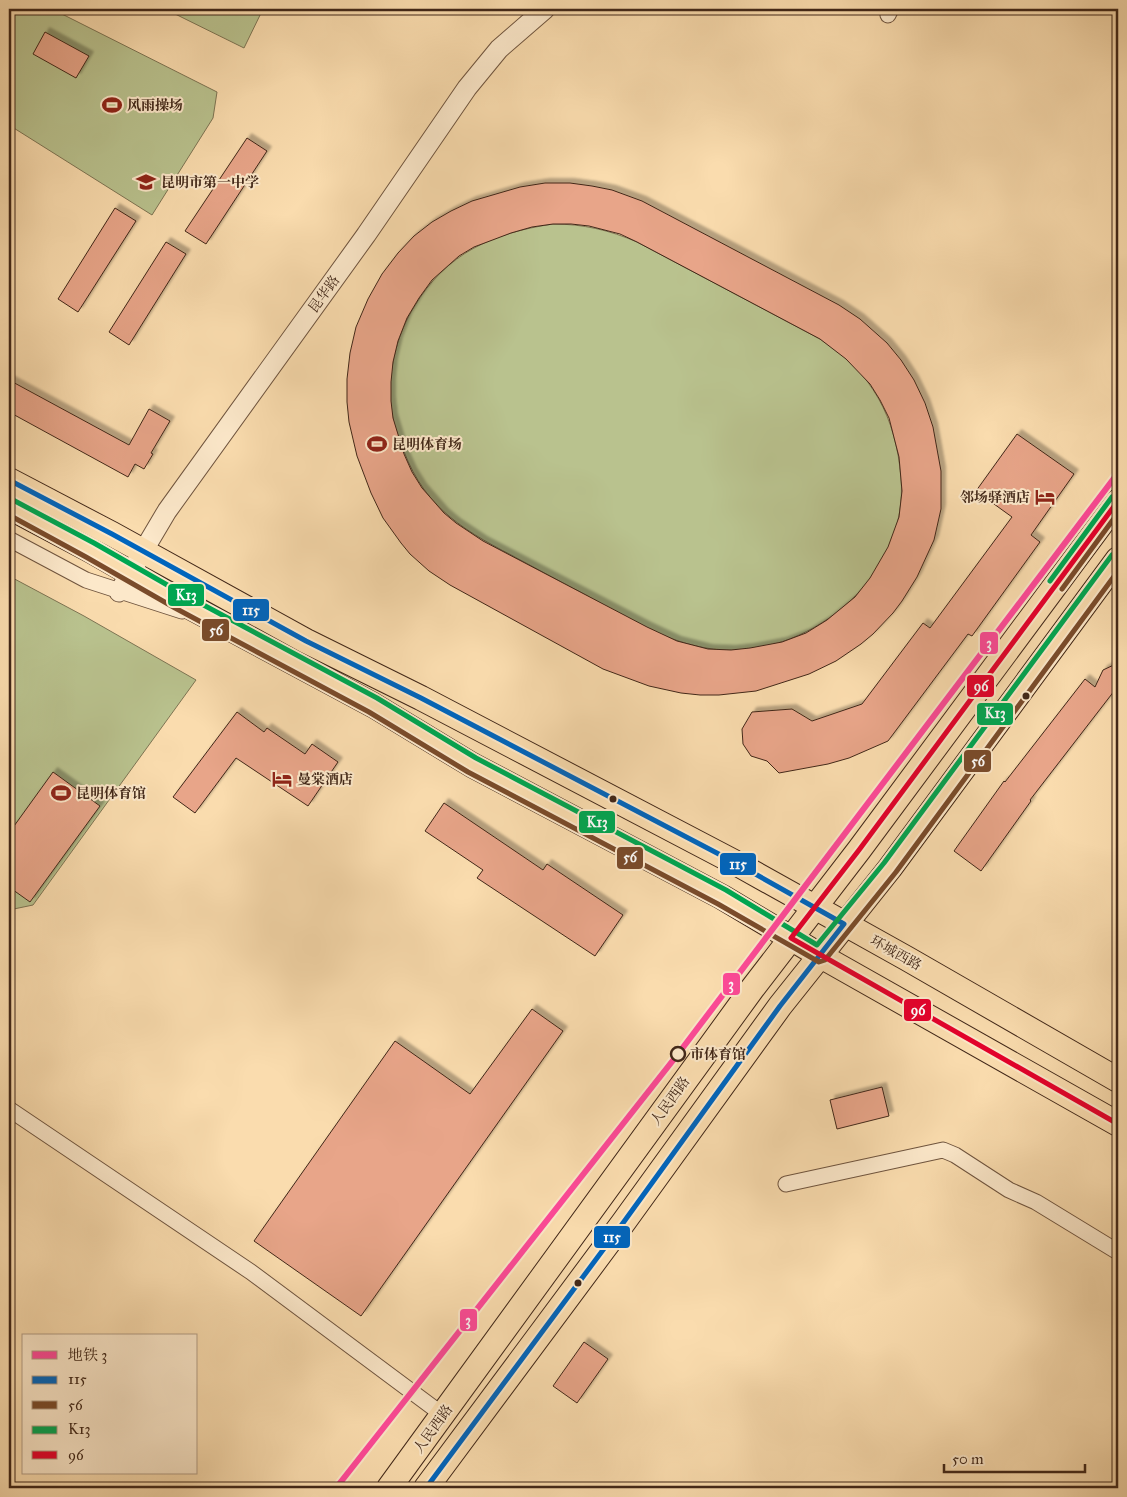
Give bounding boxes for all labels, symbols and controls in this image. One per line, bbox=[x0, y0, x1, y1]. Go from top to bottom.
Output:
sports icon: 风雨操场 bbox=[101, 94, 123, 116]
place label: 风雨操场 bbox=[127, 97, 183, 114]
school or university icon: 昆明市第一中学 bbox=[135, 171, 157, 193]
place label: 昆明市第一中学 bbox=[161, 174, 259, 191]
street label: 昆华路 bbox=[305, 272, 343, 316]
sports icon: 昆明体育场 bbox=[366, 433, 388, 455]
place label: 昆明体育场 bbox=[392, 436, 462, 453]
hotel icon: 邻场驿酒店 bbox=[1034, 486, 1056, 508]
place label: 邻场驿酒店 bbox=[960, 489, 1030, 506]
line badge: K13 bbox=[167, 583, 205, 607]
text: K13 bbox=[175, 587, 197, 605]
line badge: 115 bbox=[232, 598, 270, 622]
text: 115 bbox=[242, 602, 260, 619]
line badge: 56 bbox=[201, 618, 230, 642]
text: 56 bbox=[209, 622, 224, 639]
line badge: 3 bbox=[979, 631, 999, 655]
text: 3 bbox=[986, 635, 992, 653]
line badge: 96 bbox=[966, 674, 995, 698]
text: 96 bbox=[974, 678, 989, 696]
unlabelled marker bbox=[1021, 691, 1031, 701]
line badge: K13 bbox=[976, 702, 1014, 726]
text: K13 bbox=[984, 705, 1006, 723]
line badge: 56 bbox=[963, 749, 992, 773]
text: 56 bbox=[971, 753, 986, 770]
hotel icon: 曼棠酒店 bbox=[271, 768, 293, 790]
place label: 曼棠酒店 bbox=[297, 771, 353, 788]
sports icon: 昆明体育馆 bbox=[50, 782, 72, 804]
place label: 昆明体育馆 bbox=[76, 785, 146, 802]
unlabelled marker bbox=[608, 794, 618, 804]
line badge: K13 bbox=[578, 810, 616, 834]
text: K13 bbox=[586, 814, 608, 832]
line badge: 56 bbox=[616, 846, 644, 870]
text: 56 bbox=[623, 849, 638, 866]
line badge: 115 bbox=[719, 852, 757, 876]
text: 115 bbox=[729, 856, 747, 873]
street label: 环城西路 bbox=[867, 932, 925, 974]
line badge: 3 bbox=[722, 972, 741, 996]
text: 3 bbox=[728, 976, 734, 994]
line badge: 96 bbox=[903, 998, 932, 1022]
text: 96 bbox=[911, 1002, 926, 1020]
marker: 市体育馆 bbox=[670, 1046, 686, 1062]
place label: 市体育馆 bbox=[690, 1046, 746, 1063]
street label: 人民西路 bbox=[647, 1073, 693, 1129]
line badge: 115 bbox=[593, 1225, 631, 1249]
text: 115 bbox=[603, 1229, 621, 1246]
unlabelled marker bbox=[573, 1278, 583, 1288]
line badge: 3 bbox=[459, 1308, 478, 1332]
text: 3 bbox=[465, 1312, 471, 1330]
legend bbox=[22, 1334, 198, 1474]
text: 地铁 3 bbox=[68, 1346, 107, 1364]
text: 115 bbox=[68, 1370, 87, 1388]
text: 56 bbox=[68, 1396, 84, 1414]
street label: 人民西路 bbox=[410, 1401, 456, 1457]
text: K13 bbox=[68, 1420, 91, 1438]
scale bar bbox=[944, 1442, 1086, 1474]
text: 96 bbox=[68, 1446, 85, 1464]
text: 50 m bbox=[952, 1450, 984, 1468]

